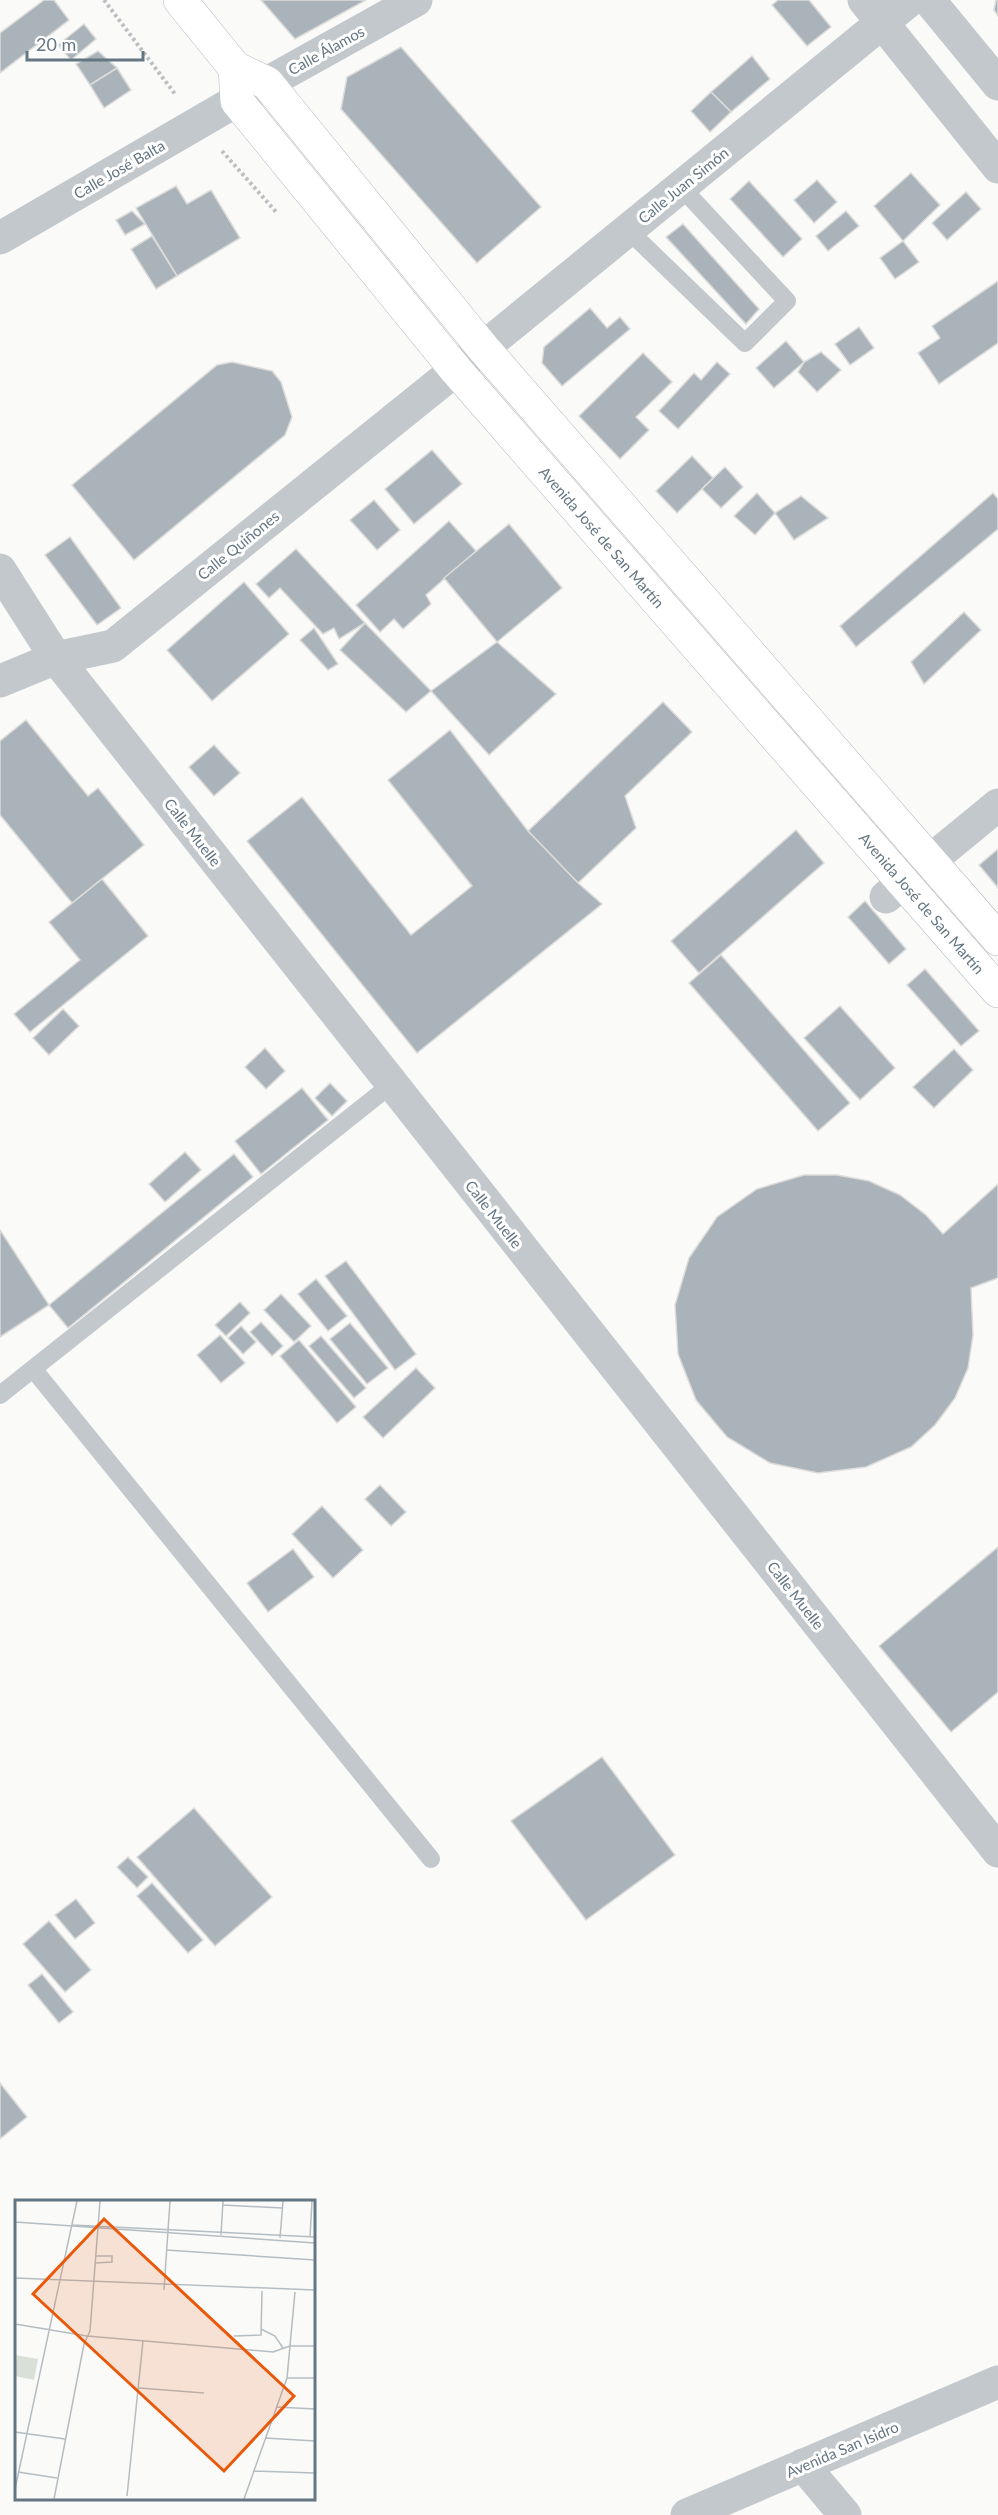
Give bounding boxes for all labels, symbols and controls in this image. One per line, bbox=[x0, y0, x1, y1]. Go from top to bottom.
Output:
street label: Calle Álamos bbox=[285, 22, 367, 78]
scale bar bbox=[27, 24, 142, 62]
text: 20 m bbox=[36, 33, 76, 55]
street label: Calle José Balta bbox=[70, 136, 168, 202]
street label: Calle Juan Simón bbox=[634, 143, 732, 227]
street label: Avenida José de San Martín bbox=[536, 463, 668, 611]
street label: Calle Quiñones bbox=[194, 507, 282, 583]
street label: Calle Muelle bbox=[161, 794, 225, 870]
street label: Avenida José de San Martín bbox=[856, 829, 988, 977]
street label: Calle Muelle bbox=[462, 1176, 526, 1252]
street label: Calle Muelle bbox=[764, 1557, 828, 1633]
inset map bbox=[15, 2200, 315, 2500]
street label: Avenida San Isidro bbox=[783, 2417, 901, 2481]

